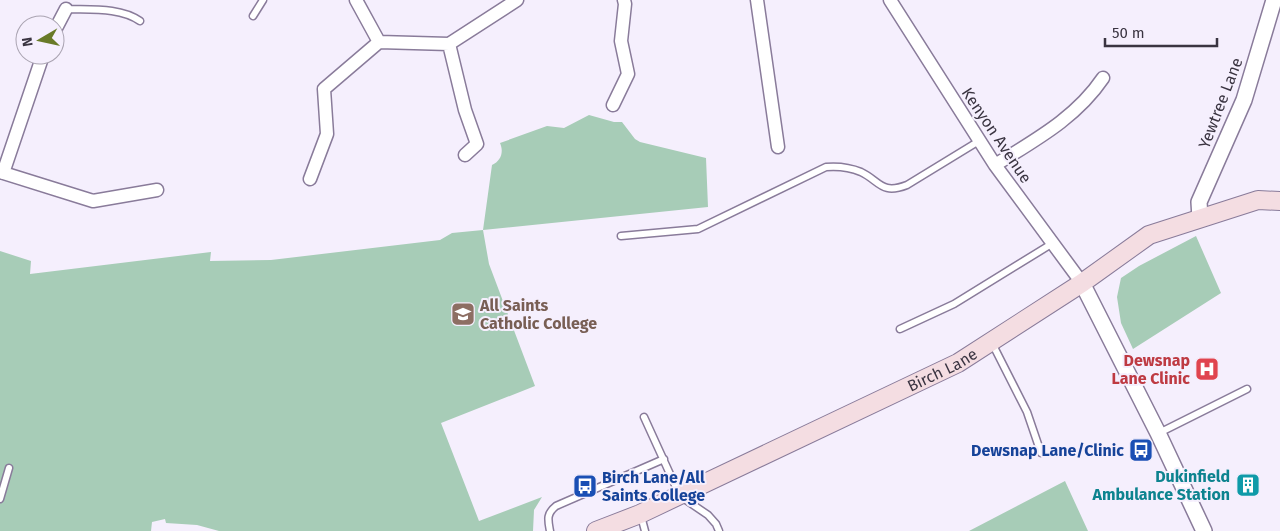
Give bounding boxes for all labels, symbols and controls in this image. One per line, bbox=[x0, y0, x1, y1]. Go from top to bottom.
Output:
north arrow bbox=[15, 15, 65, 65]
scale bar bbox=[1105, 15, 1218, 47]
text: 50 m bbox=[1112, 24, 1145, 42]
text: N bbox=[19, 36, 37, 48]
street label: Yewtree Lane bbox=[1194, 55, 1247, 151]
street label: Kenyon Avenue bbox=[958, 84, 1036, 187]
place label: All Saints Catholic College bbox=[479, 296, 597, 333]
school or university icon: All Saints Catholic College bbox=[450, 301, 476, 327]
street label: Birch Lane bbox=[904, 344, 981, 396]
place label: Dewsnap Lane Clinic bbox=[1112, 351, 1190, 388]
hospital icon: Dewsnap Lane Clinic bbox=[1194, 356, 1220, 382]
bus stop icon: Dewsnap Lane/Clinic bbox=[1128, 437, 1154, 463]
place label: Dewsnap Lane/Clinic bbox=[971, 441, 1124, 460]
place label: Dukinfield Ambulance Station bbox=[1092, 467, 1230, 504]
place label: Birch Lane/All Saints College bbox=[602, 468, 705, 505]
building icon: Dukinfield Ambulance Station bbox=[1235, 472, 1261, 498]
bus stop icon: Birch Lane/All Saints College bbox=[572, 473, 598, 499]

